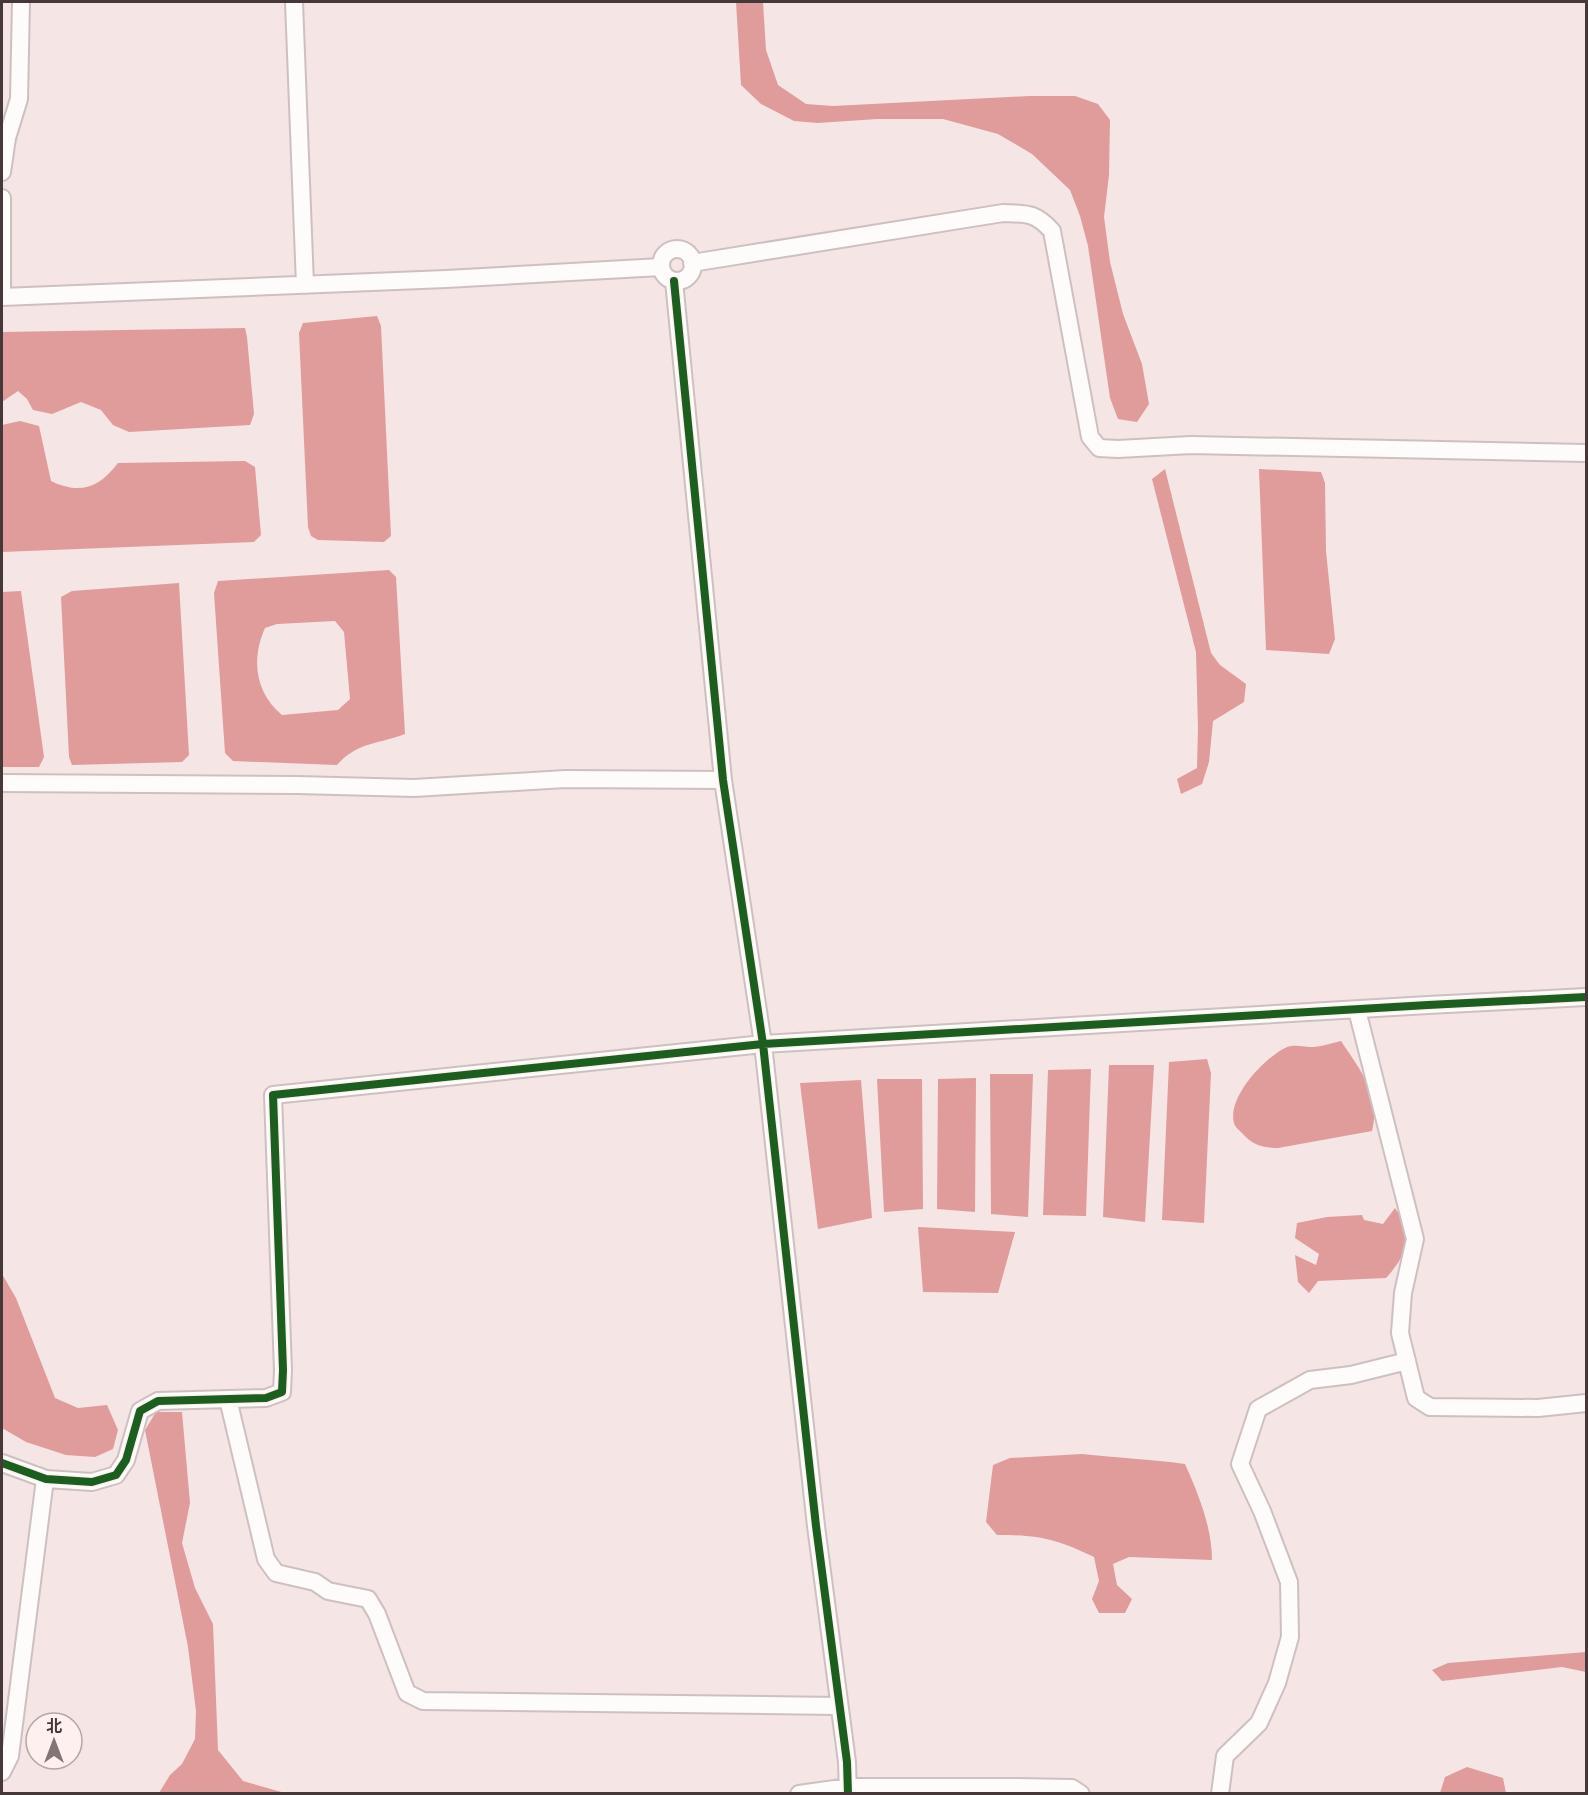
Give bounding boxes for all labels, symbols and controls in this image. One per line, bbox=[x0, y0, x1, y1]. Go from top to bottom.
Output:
north arrow bbox=[24, 1711, 84, 1771]
text: 北 bbox=[46, 1717, 62, 1735]

